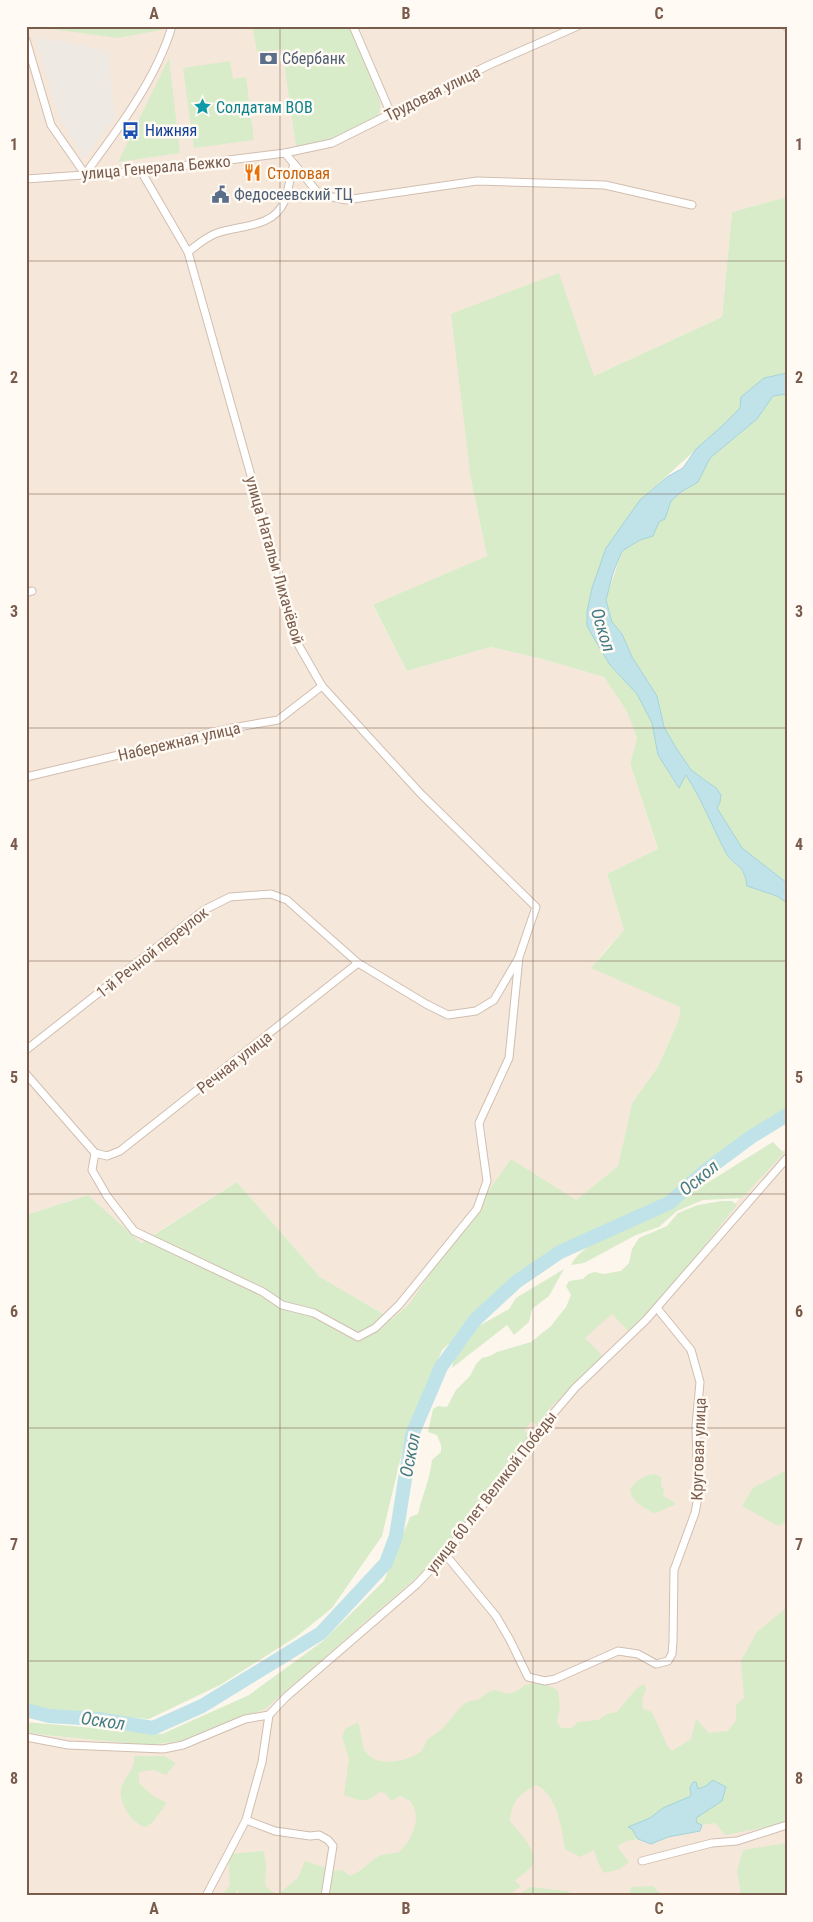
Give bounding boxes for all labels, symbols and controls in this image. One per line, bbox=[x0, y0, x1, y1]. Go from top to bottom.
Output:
text: A bbox=[149, 4, 159, 23]
text: B bbox=[402, 4, 411, 23]
text: C bbox=[654, 4, 664, 23]
bank icon: Сбербанк bbox=[258, 48, 278, 68]
place label: Сбербанк bbox=[282, 49, 346, 68]
street label: Трудовая улица bbox=[381, 62, 483, 125]
place icon: Солдатам ВОВ bbox=[192, 97, 212, 117]
place label: Солдатам ВОВ bbox=[216, 98, 313, 117]
bus stop icon: Нижняя bbox=[121, 120, 141, 140]
place label: Нижняя bbox=[145, 121, 197, 140]
text: 1 bbox=[10, 135, 18, 154]
text: 1 bbox=[795, 135, 803, 154]
street label: улица Генерала Бежко bbox=[81, 152, 231, 183]
restaurant icon: Столовая bbox=[243, 163, 263, 183]
place label: Столовая bbox=[267, 164, 330, 183]
public building icon: Федосеевский ТЦ bbox=[210, 184, 230, 204]
place label: Федосеевский ТЦ bbox=[234, 185, 353, 204]
text: 2 bbox=[10, 368, 18, 387]
text: 2 bbox=[795, 368, 803, 387]
street label: улица Натальи Лихачёвой bbox=[241, 474, 308, 646]
text: 3 bbox=[10, 602, 18, 621]
text: 3 bbox=[795, 602, 803, 621]
water label: Оскол bbox=[587, 606, 620, 654]
street label: Набережная улица bbox=[116, 718, 242, 765]
text: 4 bbox=[10, 835, 18, 854]
text: 4 bbox=[795, 835, 803, 854]
street label: 1-й Речной переулок bbox=[93, 903, 212, 1002]
street label: Речная улица bbox=[193, 1027, 276, 1098]
text: 5 bbox=[10, 1068, 18, 1087]
text: 5 bbox=[795, 1068, 803, 1087]
water label: Оскол bbox=[675, 1155, 723, 1200]
text: 6 bbox=[10, 1302, 18, 1321]
text: 6 bbox=[795, 1302, 803, 1321]
street label: Круговая улица bbox=[687, 1397, 710, 1501]
street label: улица 60 лет Великой Победы bbox=[422, 1407, 561, 1577]
water label: Оскол bbox=[395, 1431, 424, 1479]
text: 7 bbox=[10, 1535, 18, 1554]
text: 7 bbox=[795, 1535, 803, 1554]
water label: Оскол bbox=[80, 1707, 127, 1734]
text: 8 bbox=[10, 1769, 18, 1788]
text: 8 bbox=[795, 1769, 803, 1788]
text: A bbox=[149, 1899, 159, 1918]
text: B bbox=[402, 1899, 411, 1918]
text: C bbox=[654, 1899, 664, 1918]

